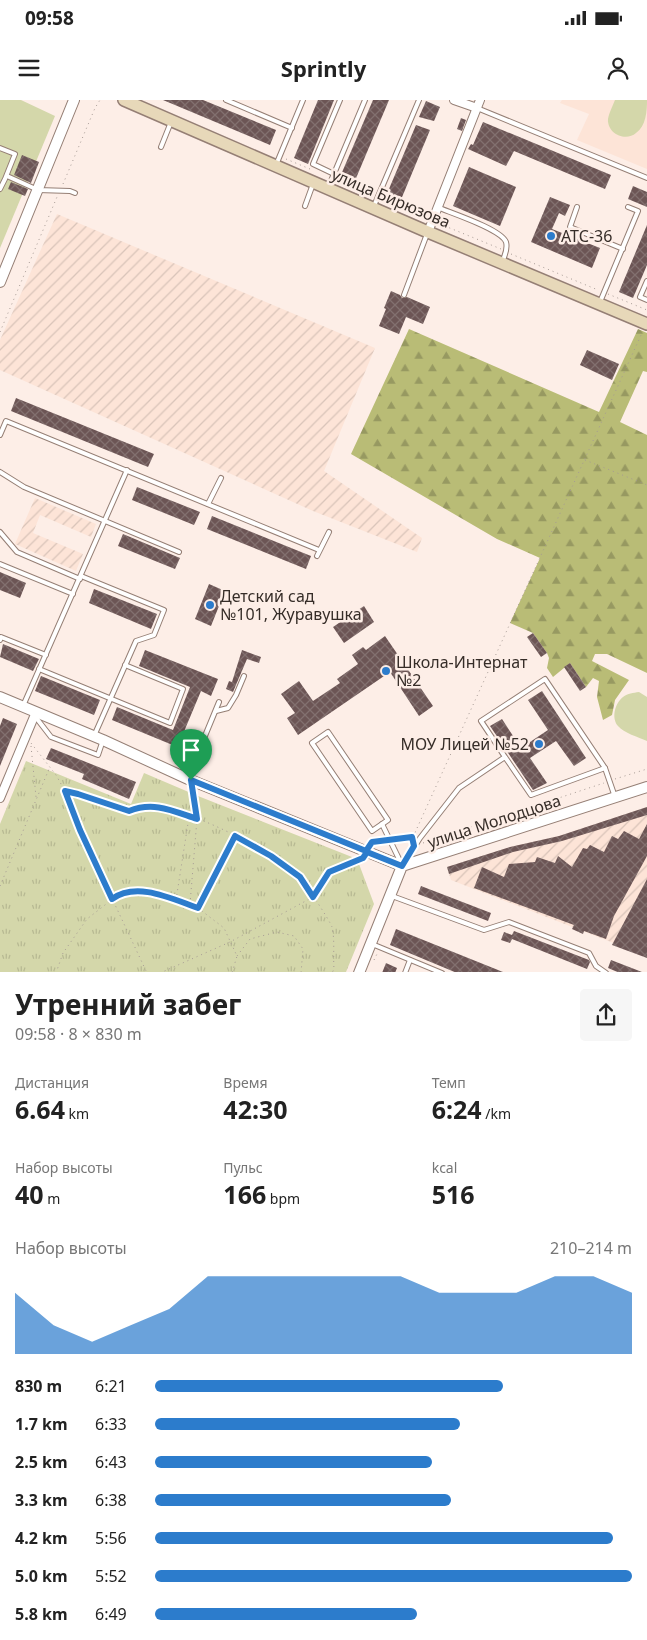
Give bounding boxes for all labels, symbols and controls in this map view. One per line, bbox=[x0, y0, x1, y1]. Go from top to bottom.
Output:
text: 09:58 bbox=[25, 5, 74, 31]
text: Sprintly bbox=[281, 53, 366, 83]
icon: menu bbox=[15, 54, 43, 82]
icon: person bbox=[604, 54, 632, 82]
street label: улица Бирюзова bbox=[328, 163, 454, 233]
place label: АТС-36 bbox=[561, 225, 612, 247]
marker: АТС-36 bbox=[545, 230, 557, 242]
place label: Детский сад №101, Журавушка bbox=[220, 585, 362, 625]
marker: Детский сад №101, Журавушка bbox=[204, 599, 216, 611]
place label: Школа-Интернат №2 bbox=[396, 651, 528, 691]
marker: Школа-Интернат №2 bbox=[380, 665, 392, 677]
pin bbox=[170, 729, 212, 780]
place label: МОУ Лицей №52 bbox=[401, 733, 529, 755]
icon: arrive bbox=[177, 736, 205, 764]
marker: МОУ Лицей №52 bbox=[533, 738, 545, 750]
street label: улица Молодцова bbox=[424, 789, 564, 853]
text: Утренний забег bbox=[15, 985, 241, 1023]
button: share bbox=[580, 989, 632, 1041]
text: 09:58 · 8 × 830 m bbox=[15, 1023, 142, 1045]
text: Дистанция bbox=[15, 1073, 89, 1092]
text: Время bbox=[223, 1073, 267, 1092]
text: Темп bbox=[432, 1073, 466, 1092]
text: 6.64 bbox=[15, 1092, 65, 1126]
text: 42:30 bbox=[223, 1092, 288, 1126]
text: 6:24 bbox=[432, 1092, 482, 1126]
text: km bbox=[65, 1104, 89, 1123]
text: /km bbox=[482, 1104, 511, 1123]
text: Набор высоты bbox=[15, 1158, 113, 1177]
text: Пульс bbox=[223, 1158, 263, 1177]
text: kcal bbox=[432, 1158, 457, 1177]
text: 40 bbox=[15, 1177, 44, 1211]
text: 166 bbox=[223, 1177, 266, 1211]
text: 516 bbox=[432, 1177, 475, 1211]
text: m bbox=[44, 1189, 60, 1208]
text: bpm bbox=[266, 1189, 300, 1208]
text: Набор высоты bbox=[15, 1237, 127, 1259]
text: 210–214 m bbox=[550, 1237, 632, 1259]
text: 830 m bbox=[15, 1375, 62, 1397]
text: 6:21 bbox=[95, 1375, 127, 1397]
text: 1.7 km bbox=[15, 1413, 67, 1435]
text: 6:33 bbox=[95, 1413, 127, 1435]
text: 2.5 km bbox=[15, 1451, 67, 1473]
text: 6:43 bbox=[95, 1451, 127, 1473]
text: 3.3 km bbox=[15, 1489, 67, 1511]
text: 6:38 bbox=[95, 1489, 127, 1511]
text: 4.2 km bbox=[15, 1527, 67, 1549]
text: 5:56 bbox=[95, 1527, 127, 1549]
text: 5.0 km bbox=[15, 1565, 67, 1587]
text: 5:52 bbox=[95, 1565, 127, 1587]
text: 5.8 km bbox=[15, 1603, 67, 1625]
text: 6:49 bbox=[95, 1603, 127, 1625]

